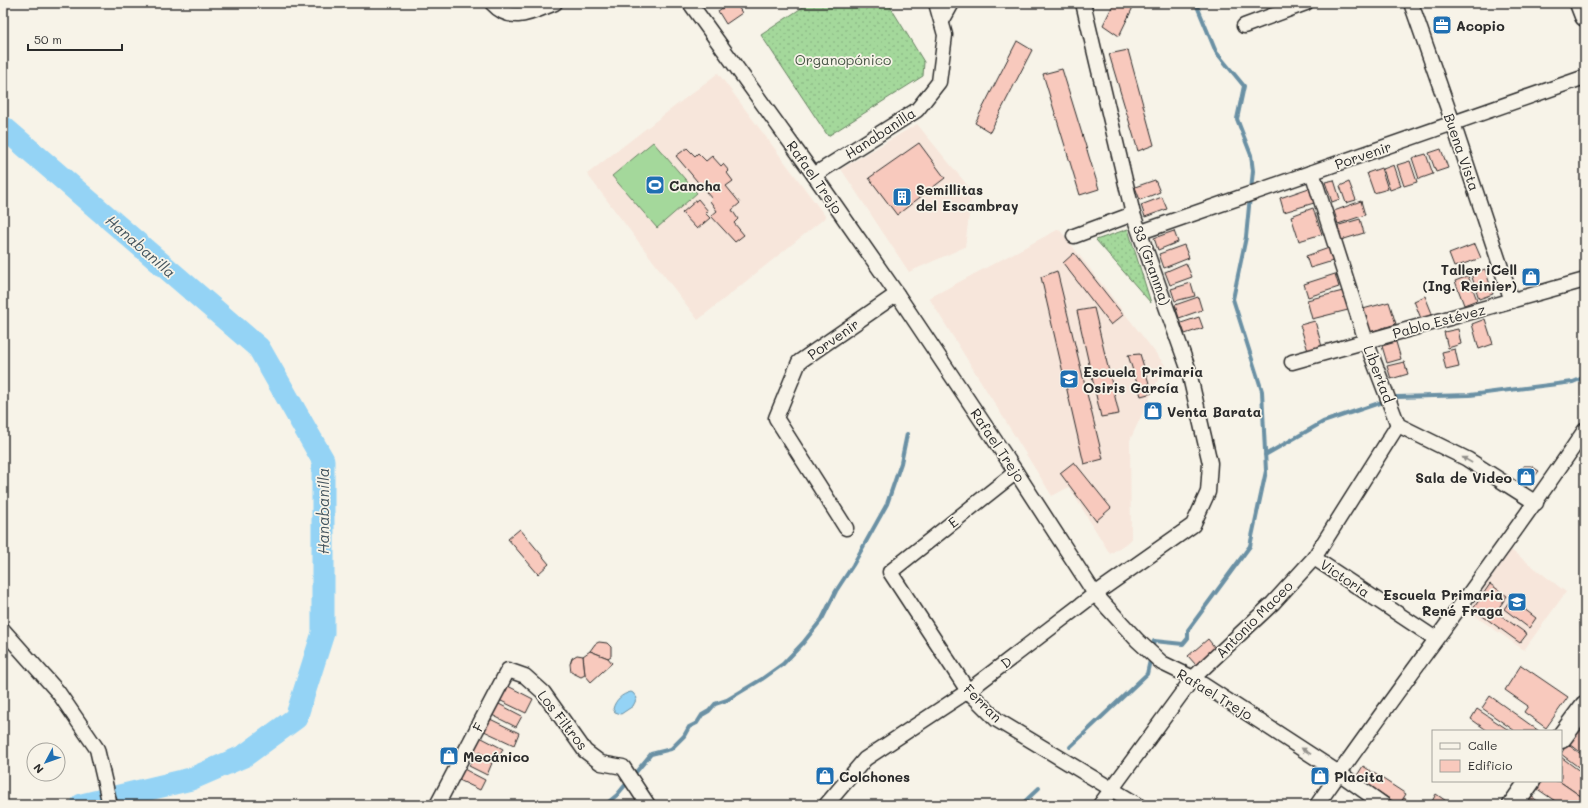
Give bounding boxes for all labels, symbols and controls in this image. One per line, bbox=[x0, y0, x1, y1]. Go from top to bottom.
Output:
office icon: Acopio bbox=[1431, 14, 1453, 36]
place label: Acopio bbox=[1456, 16, 1505, 35]
scale bar bbox=[28, 26, 122, 52]
text: 50 m bbox=[34, 31, 62, 47]
park label: Organopónico bbox=[795, 50, 891, 69]
street label: Hanabanilla bbox=[841, 103, 919, 163]
street label: Buena Vista bbox=[1440, 111, 1484, 193]
street label: Porvenir bbox=[1332, 136, 1394, 174]
street label: Rafael Trejo bbox=[783, 137, 847, 217]
sports icon: Cancha bbox=[644, 174, 666, 196]
place label: Cancha bbox=[669, 176, 722, 195]
place label: Semillitas del Escambray bbox=[916, 180, 1019, 215]
building icon: Semillitas del Escambray bbox=[891, 186, 913, 208]
water label: Hanabanilla bbox=[102, 210, 180, 282]
street label: 33 (Granma) bbox=[1129, 222, 1175, 308]
place label: Taller iCell (Ing. Reinier) bbox=[1422, 260, 1517, 295]
shop icon: Taller iCell (Ing. Reinier) bbox=[1520, 266, 1542, 288]
street label: Pablo Estévez bbox=[1390, 299, 1488, 343]
street label: Porvenir bbox=[803, 314, 863, 364]
street label: Libertad bbox=[1359, 343, 1399, 406]
place label: Escuela Primaria Osiris García bbox=[1083, 362, 1203, 397]
school or university icon: Escuela Primaria Osiris García bbox=[1058, 368, 1080, 390]
shop icon: Venta Barata bbox=[1142, 400, 1164, 422]
place label: Venta Barata bbox=[1167, 402, 1262, 421]
street label: Rafael Trejo bbox=[966, 404, 1030, 486]
one-way arrow bbox=[1461, 456, 1473, 463]
shop icon: Sala de Video bbox=[1515, 466, 1537, 488]
water label: Hanabanilla bbox=[313, 468, 333, 554]
place label: Sala de Video bbox=[1415, 468, 1512, 487]
street label: E bbox=[944, 512, 962, 532]
street label: Victoria bbox=[1316, 554, 1374, 602]
street label: Antonio Maceo bbox=[1211, 576, 1297, 662]
place label: Escuela Primaria René Fraga bbox=[1383, 585, 1503, 620]
school or university icon: Escuela Primaria René Fraga bbox=[1506, 591, 1528, 613]
street label: D bbox=[996, 652, 1016, 672]
street label: Rafael Trejo bbox=[1174, 664, 1256, 724]
street label: Ferran bbox=[960, 680, 1006, 726]
street label: Los Filtros bbox=[534, 686, 592, 754]
street label: F bbox=[468, 719, 488, 735]
legend bbox=[1432, 730, 1562, 782]
text: Calle bbox=[1468, 737, 1498, 753]
north arrow bbox=[26, 742, 66, 782]
shop icon: Mecánico bbox=[438, 745, 460, 767]
place label: Mecánico bbox=[463, 747, 530, 766]
one-way arrow bbox=[1300, 748, 1312, 755]
text: Edificio bbox=[1468, 757, 1512, 773]
text: N bbox=[30, 761, 46, 777]
shop icon: Colchones bbox=[814, 765, 836, 787]
shop icon: Placita bbox=[1309, 765, 1331, 787]
place label: Colchones bbox=[839, 767, 910, 786]
place label: Placita bbox=[1334, 767, 1384, 786]

